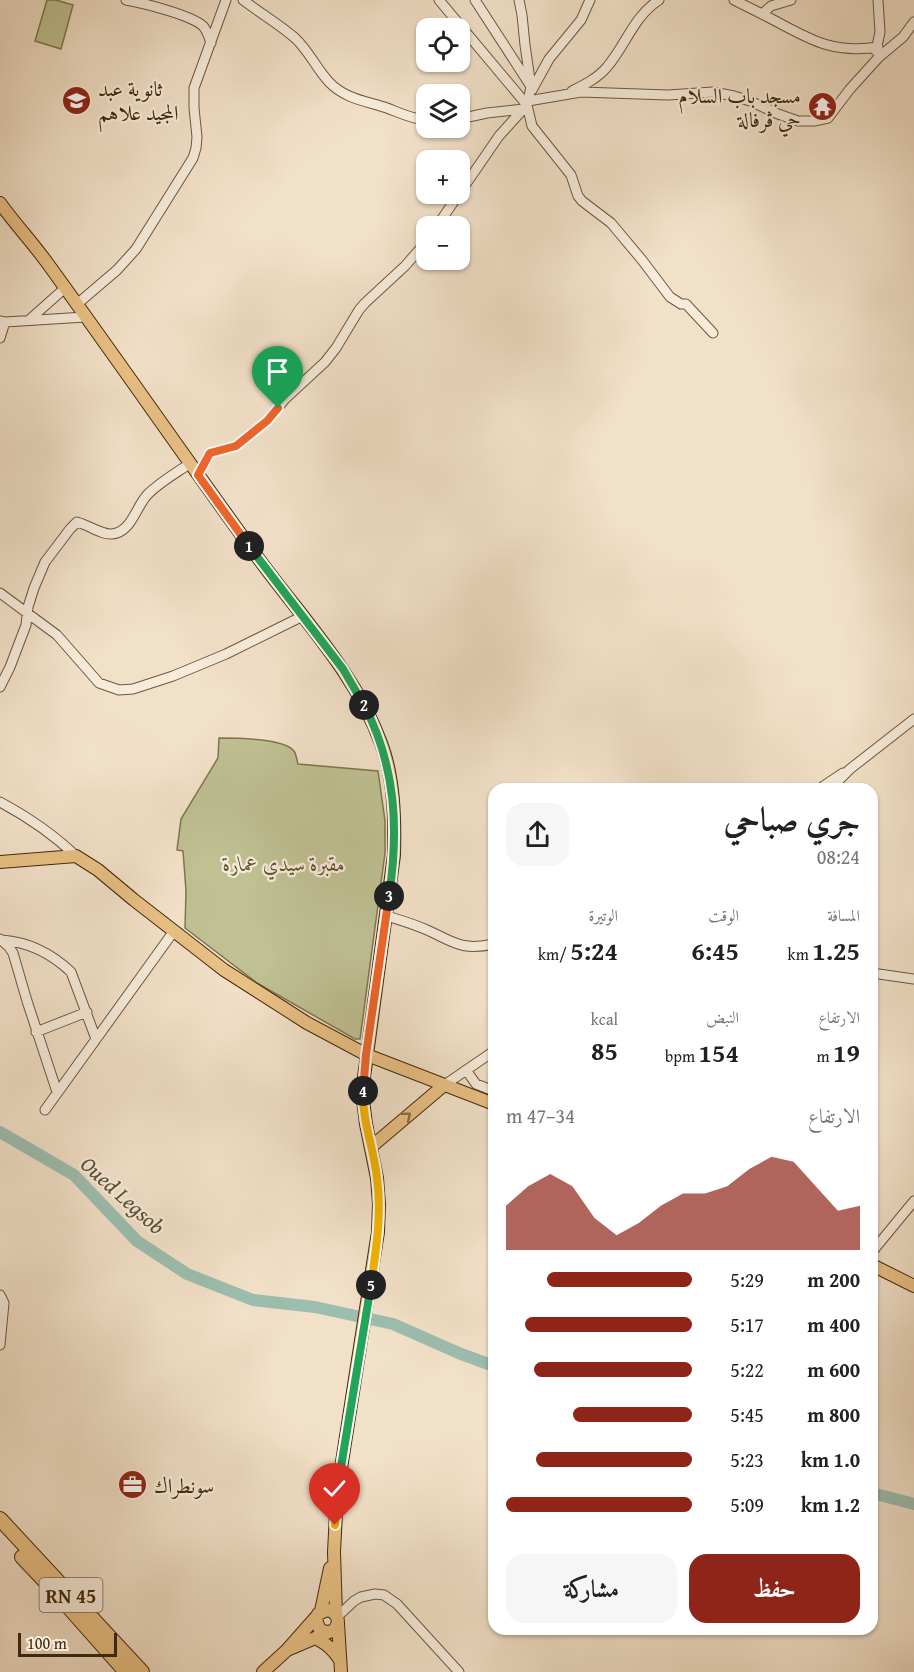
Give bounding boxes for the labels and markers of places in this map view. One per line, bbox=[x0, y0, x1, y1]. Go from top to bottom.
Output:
place label: ثانوية عبد المجيد علاهم bbox=[98, 73, 179, 133]
place label: مسجد باب السلام حي ڨرفالة bbox=[678, 80, 801, 137]
school or university icon: ثانوية عبد المجيد علاهم bbox=[61, 84, 93, 116]
temple icon: مسجد باب السلام حي ڨرفالة bbox=[806, 91, 838, 123]
pin bbox=[252, 346, 303, 408]
pin: 1 bbox=[234, 531, 264, 561]
pin: 2 bbox=[349, 690, 379, 720]
pin: 3 bbox=[374, 881, 404, 911]
pin: 4 bbox=[348, 1076, 378, 1106]
pin: 5 bbox=[356, 1270, 386, 1300]
pin bbox=[309, 1463, 360, 1525]
office icon: سونطراك bbox=[117, 1469, 149, 1501]
place label: سونطراك bbox=[154, 1470, 214, 1501]

